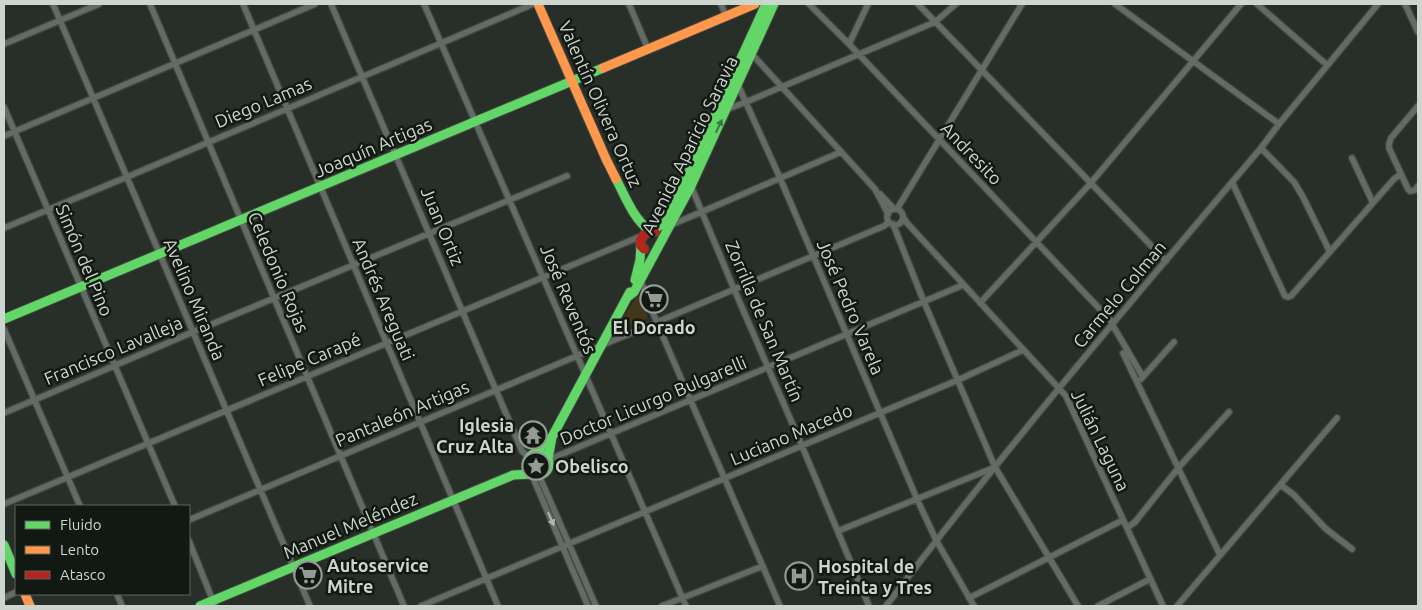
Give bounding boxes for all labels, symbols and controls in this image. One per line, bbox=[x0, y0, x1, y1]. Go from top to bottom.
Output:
street label: Valentín Olivera Ortuz bbox=[555, 18, 647, 190]
street label: Avenida Aparicio Saravia bbox=[637, 53, 741, 237]
street label: Diego Lamas bbox=[212, 73, 315, 131]
street label: Joaquín Artigas bbox=[311, 113, 435, 181]
street label: Andresito bbox=[937, 118, 1007, 188]
one-way arrow bbox=[715, 119, 723, 133]
street label: Juan Ortiz bbox=[418, 184, 468, 268]
street label: Simón del Pino bbox=[52, 201, 118, 319]
street label: Celedonio Rojas bbox=[245, 209, 314, 335]
street label: Avelino Miranda bbox=[160, 235, 230, 363]
street label: Andrés Areguati bbox=[349, 235, 419, 363]
street label: José Pedro Varela bbox=[814, 236, 888, 378]
street label: Carmelo Colman bbox=[1068, 237, 1170, 351]
street label: Zorrilla de San Martín bbox=[722, 238, 808, 404]
street label: José Reventós bbox=[537, 241, 601, 357]
supermarket icon: El Dorado bbox=[639, 284, 669, 314]
street label: Francisco Lavalleja bbox=[41, 312, 185, 388]
place label: El Dorado bbox=[612, 317, 696, 337]
street label: Felipe Carapé bbox=[255, 328, 363, 390]
street label: Doctor Licurgo Bulgarelli bbox=[557, 352, 749, 448]
street label: Pantaleón Artigas bbox=[332, 376, 472, 450]
street label: Julián Laguna bbox=[1068, 386, 1134, 494]
street label: Luciano Macedo bbox=[727, 399, 855, 469]
place label: Iglesia Cruz Alta bbox=[436, 415, 514, 456]
temple icon: Iglesia Cruz Alta bbox=[518, 420, 548, 450]
place icon: Obelisco bbox=[521, 451, 551, 481]
place label: Obelisco bbox=[555, 456, 629, 476]
street label: Manuel Meléndez bbox=[280, 488, 420, 562]
legend bbox=[15, 505, 190, 595]
one-way arrow bbox=[547, 512, 555, 526]
text: Fluido bbox=[60, 516, 102, 533]
text: Lento bbox=[60, 541, 99, 558]
place label: Autoservice Mitre bbox=[327, 555, 429, 596]
place label: Hospital de Treinta y Tres bbox=[818, 556, 932, 597]
supermarket icon: Autoservice Mitre bbox=[293, 560, 323, 590]
hospital icon: Hospital de Treinta y Tres bbox=[784, 561, 814, 591]
text: Atasco bbox=[60, 566, 106, 583]

